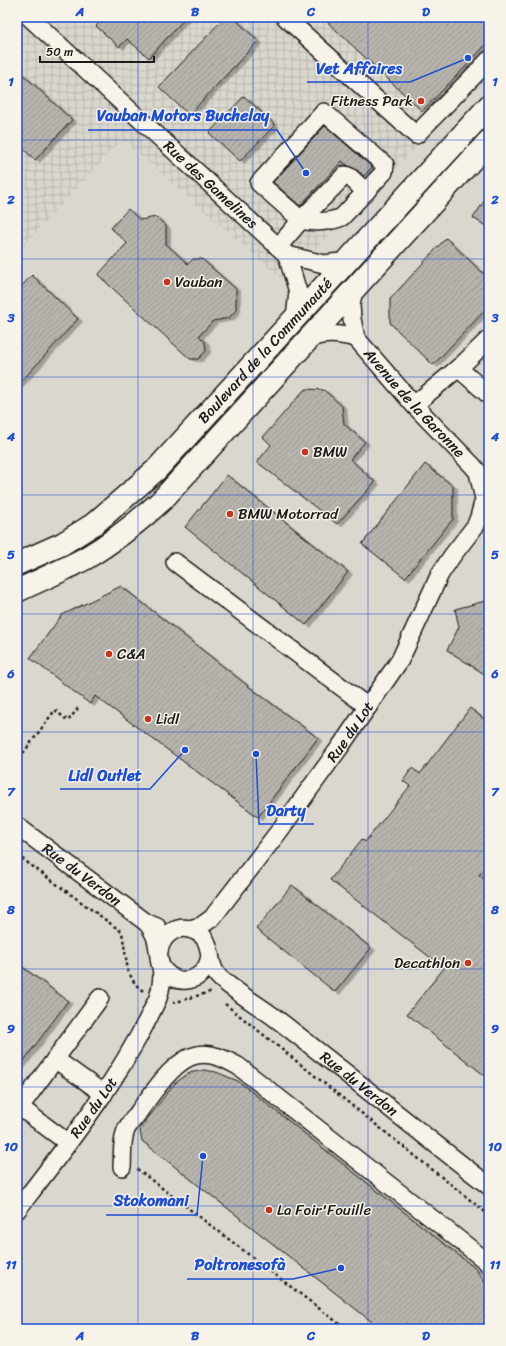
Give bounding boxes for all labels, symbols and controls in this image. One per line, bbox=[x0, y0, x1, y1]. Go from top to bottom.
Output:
text: A bbox=[75, 0, 84, 23]
text: B bbox=[191, 0, 200, 23]
text: C bbox=[306, 0, 316, 23]
text: D bbox=[422, 0, 430, 23]
scale bar bbox=[40, 38, 154, 64]
text: 50 m bbox=[46, 41, 73, 63]
callout: Vet Affaires bbox=[307, 54, 410, 82]
text: Vet Affaires bbox=[316, 54, 402, 83]
text: 1 bbox=[8, 70, 14, 93]
text: 1 bbox=[492, 70, 498, 93]
place label: Fitness Park bbox=[331, 88, 413, 114]
marker: Fitness Park bbox=[416, 96, 426, 106]
text: Vauban Motors Buchelay bbox=[97, 101, 270, 130]
callout: Vauban Motors Buchelay bbox=[88, 102, 277, 130]
street label: Rue des Gamelines bbox=[157, 134, 265, 236]
text: 2 bbox=[6, 188, 15, 211]
text: 2 bbox=[490, 188, 499, 211]
place label: Vauban bbox=[175, 269, 222, 295]
street label: Boulevard de la Communauté bbox=[191, 271, 339, 430]
marker: Vauban bbox=[162, 277, 172, 287]
text: 3 bbox=[6, 306, 15, 329]
text: 3 bbox=[490, 306, 499, 329]
street label: Avenue de la Garonne bbox=[356, 341, 472, 464]
text: 4 bbox=[6, 425, 16, 448]
text: 4 bbox=[490, 425, 500, 448]
place label: BMW bbox=[313, 439, 347, 465]
marker: BMW bbox=[300, 447, 310, 457]
place label: BMW Motorrad bbox=[238, 501, 339, 527]
marker: BMW Motorrad bbox=[225, 509, 235, 519]
text: 5 bbox=[7, 543, 15, 566]
text: 5 bbox=[491, 543, 499, 566]
place label: C&A bbox=[117, 641, 146, 667]
marker: C&A bbox=[104, 649, 114, 659]
text: 6 bbox=[6, 662, 15, 685]
text: 6 bbox=[490, 662, 499, 685]
street label: Rue du Lot bbox=[320, 695, 381, 768]
place label: Lidl bbox=[156, 706, 180, 732]
marker: Lidl bbox=[143, 714, 153, 724]
callout: Lidl Outlet bbox=[60, 761, 150, 789]
text: Lidl Outlet bbox=[68, 761, 142, 790]
text: 7 bbox=[7, 780, 16, 803]
text: 7 bbox=[491, 780, 500, 803]
callout: Darty bbox=[259, 796, 314, 824]
text: Darty bbox=[266, 796, 306, 825]
street label: Rue du Verdon bbox=[37, 836, 127, 913]
text: 8 bbox=[6, 898, 15, 921]
text: 8 bbox=[490, 898, 499, 921]
place label: Decathlon bbox=[394, 950, 460, 976]
marker: Decathlon bbox=[463, 958, 473, 968]
text: 9 bbox=[7, 1017, 15, 1040]
text: 9 bbox=[491, 1017, 499, 1040]
street label: Rue du Verdon bbox=[314, 1044, 404, 1123]
street label: Rue du Lot bbox=[63, 1071, 124, 1144]
text: 10 bbox=[4, 1135, 18, 1158]
text: 10 bbox=[488, 1135, 502, 1158]
text: Stokomani bbox=[112, 1186, 190, 1215]
callout: Stokomani bbox=[106, 1187, 197, 1215]
place label: La Foir'Fouille bbox=[277, 1197, 372, 1223]
marker: La Foir'Fouille bbox=[264, 1205, 274, 1215]
text: Poltronesofà bbox=[195, 1250, 285, 1279]
callout: Poltronesofà bbox=[187, 1251, 293, 1279]
text: 11 bbox=[5, 1253, 17, 1276]
text: 11 bbox=[489, 1253, 501, 1276]
text: A bbox=[75, 1324, 84, 1346]
text: B bbox=[191, 1324, 200, 1346]
text: C bbox=[306, 1324, 316, 1346]
text: D bbox=[422, 1324, 430, 1346]

